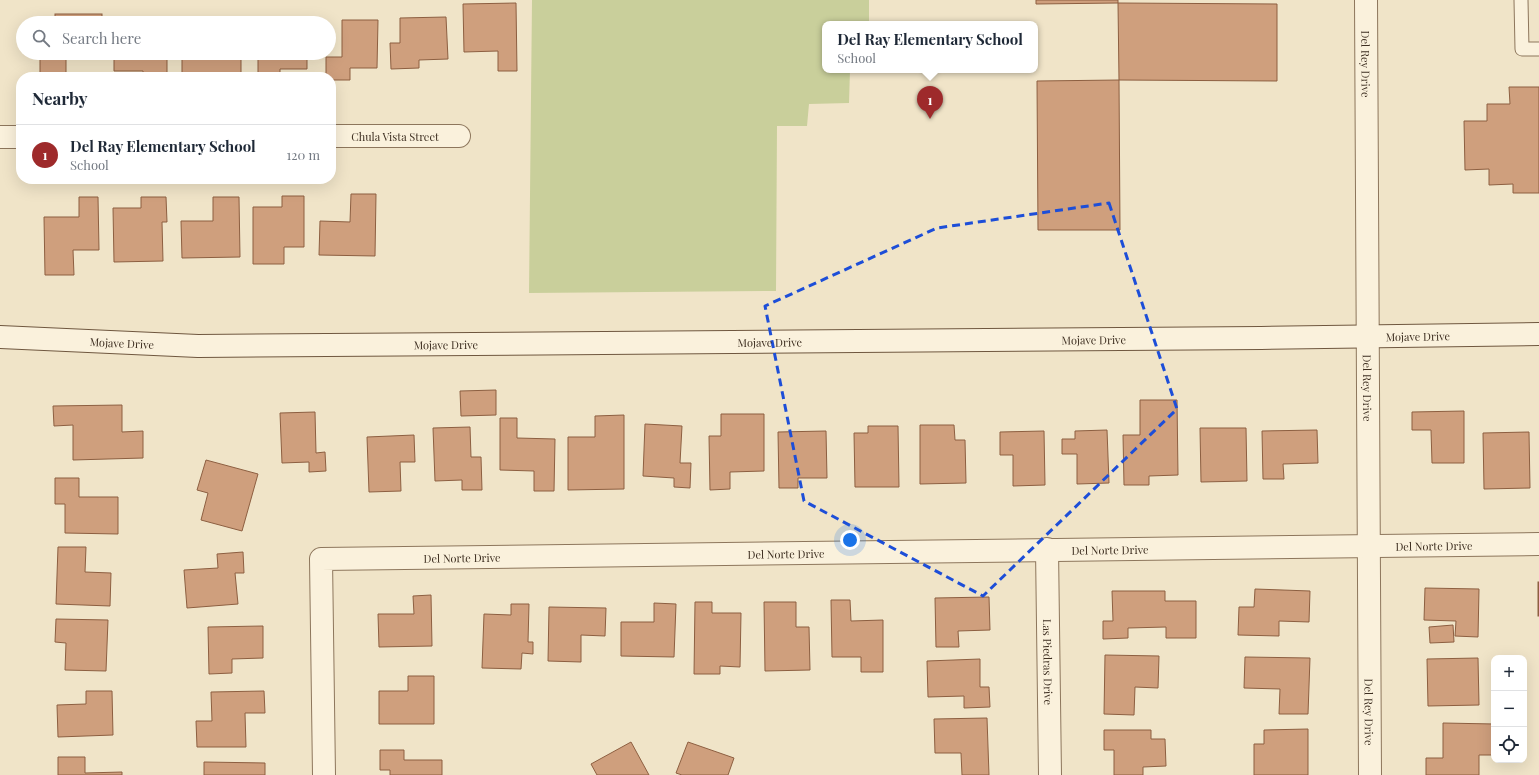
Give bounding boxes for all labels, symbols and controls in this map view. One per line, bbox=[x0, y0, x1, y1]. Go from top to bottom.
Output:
search box bbox=[16, 16, 336, 60]
popup bbox=[822, 21, 1038, 73]
icon: search bbox=[30, 27, 52, 49]
text: Search here bbox=[62, 28, 141, 48]
text: Del Ray Elementary School bbox=[837, 29, 1023, 49]
street label: Del Rey Drive bbox=[1359, 30, 1374, 98]
text: School bbox=[837, 49, 876, 66]
pin: 1 bbox=[917, 86, 943, 119]
text: Nearby bbox=[32, 87, 87, 109]
street label: Chula Vista Street bbox=[351, 129, 439, 144]
text: Del Ray Elementary School bbox=[70, 136, 256, 156]
text: 1 bbox=[43, 146, 47, 163]
text: 120 m bbox=[286, 146, 320, 163]
text: School bbox=[70, 156, 109, 173]
street label: Mojave Drive bbox=[1385, 328, 1450, 344]
street label: Mojave Drive bbox=[1062, 332, 1126, 347]
street label: Mojave Drive bbox=[89, 334, 155, 352]
street label: Mojave Drive bbox=[738, 334, 802, 349]
street label: Mojave Drive bbox=[414, 336, 478, 352]
street label: Del Rey Drive bbox=[1360, 354, 1376, 422]
your location bbox=[840, 530, 860, 550]
street label: Del Norte Drive bbox=[1395, 537, 1473, 553]
street label: Del Norte Drive bbox=[1071, 541, 1149, 557]
street label: Del Norte Drive bbox=[747, 545, 825, 561]
street label: Del Norte Drive bbox=[423, 549, 501, 565]
street label: Las Piedras Drive bbox=[1040, 619, 1057, 706]
map controls bbox=[1491, 655, 1527, 763]
button: + bbox=[1491, 655, 1527, 691]
street label: Del Rey Drive bbox=[1362, 678, 1377, 746]
button: − bbox=[1491, 691, 1527, 727]
button: locate bbox=[1491, 727, 1527, 763]

